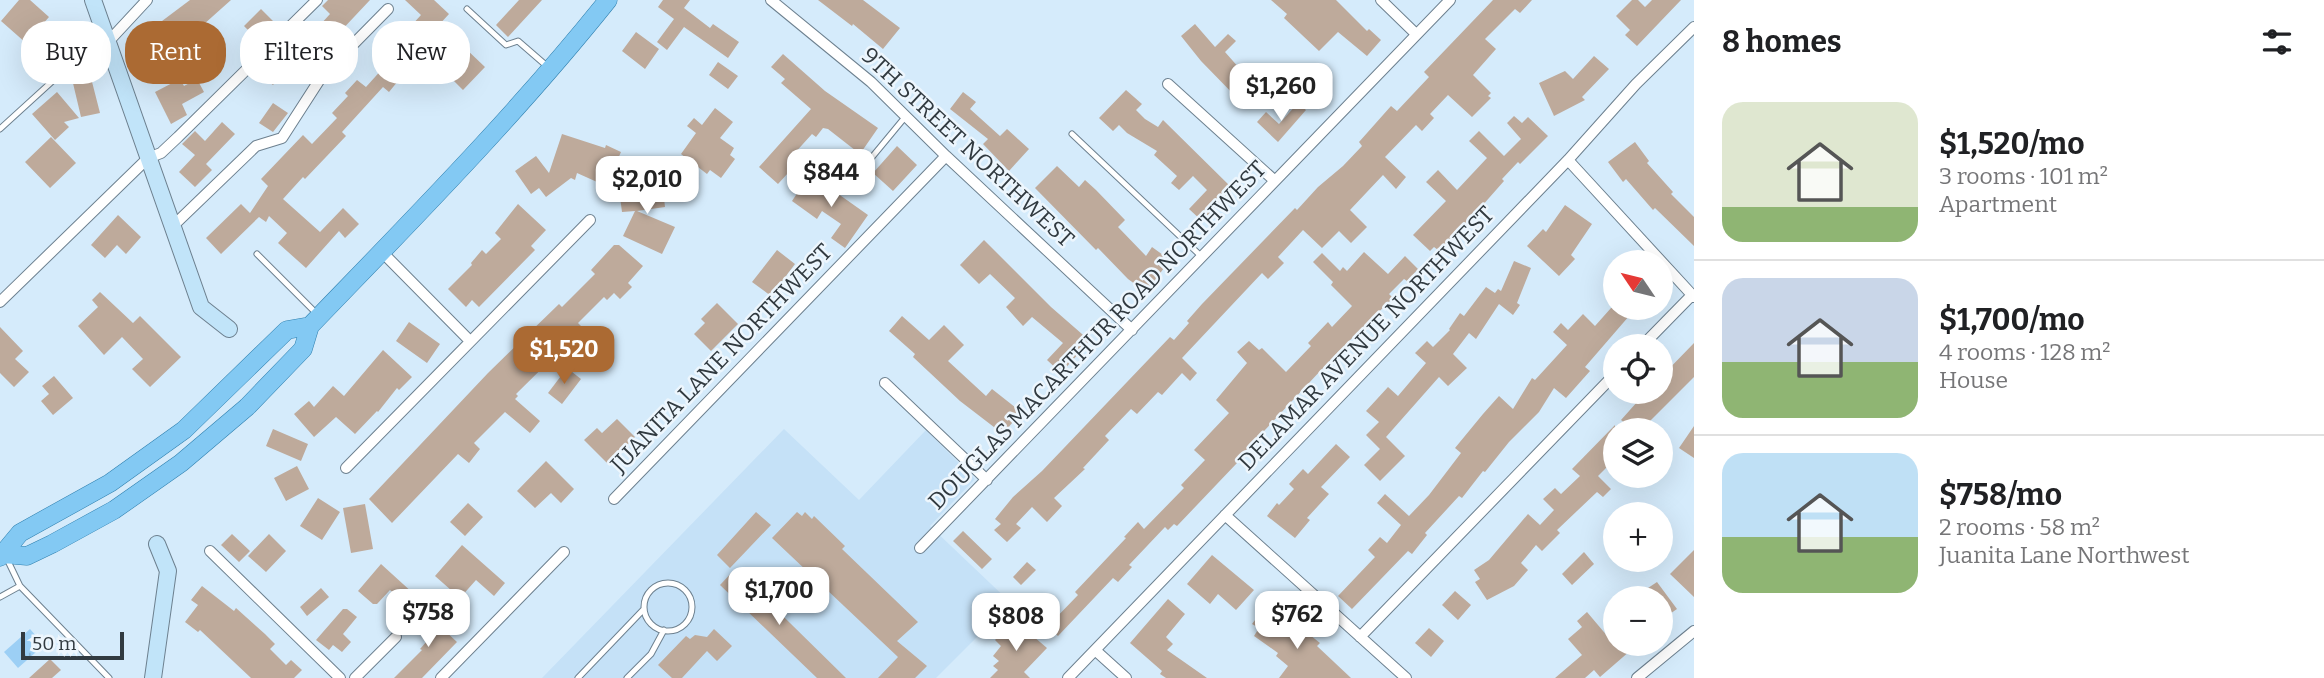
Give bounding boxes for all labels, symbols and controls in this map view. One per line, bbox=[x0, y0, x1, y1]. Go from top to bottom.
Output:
chip: Buy bbox=[21, 21, 111, 84]
chip: Rent bbox=[125, 21, 226, 84]
chip: Filters bbox=[240, 21, 358, 84]
chip: New bbox=[372, 21, 470, 84]
icon: filters bbox=[2258, 23, 2296, 61]
text: 8 homes bbox=[1722, 24, 1842, 60]
street label: 9TH STREET NORTHWEST bbox=[856, 41, 1080, 253]
pin: $1,260 bbox=[1224, 64, 1338, 123]
text: $1,260 bbox=[1246, 72, 1316, 100]
text: $1,520/mo bbox=[1939, 126, 2085, 162]
icon: home bbox=[1778, 130, 1862, 214]
pin: $844 bbox=[790, 150, 872, 209]
street label: DOUGLAS MACARTHUR ROAD NORTHWEST bbox=[922, 155, 1272, 515]
pin: $2,010 bbox=[590, 156, 704, 216]
text: $844 bbox=[803, 158, 859, 186]
text: 3 rooms · 101 m² bbox=[1939, 162, 2108, 190]
text: $2,010 bbox=[612, 165, 682, 193]
text: Apartment bbox=[1939, 190, 2057, 218]
street label: DELAMAR AVENUE NORTHWEST bbox=[1232, 200, 1500, 476]
street label: JUANITA LANE NORTHWEST bbox=[604, 238, 838, 479]
north arrow bbox=[1603, 250, 1673, 320]
map controls bbox=[1603, 250, 1673, 656]
text: $1,700/mo bbox=[1939, 302, 2085, 338]
icon: home bbox=[1778, 306, 1862, 390]
pin: $1,520 bbox=[507, 326, 621, 386]
button: locate bbox=[1603, 334, 1673, 404]
text: $1,520 bbox=[529, 335, 599, 363]
text: 4 rooms · 128 m² bbox=[1939, 338, 2110, 366]
text: House bbox=[1939, 366, 2008, 394]
button: layers bbox=[1603, 418, 1673, 488]
text: $758/mo bbox=[1939, 477, 2062, 513]
icon: home bbox=[1778, 481, 1862, 565]
button: + bbox=[1603, 502, 1673, 572]
text: 2 rooms · 58 m² bbox=[1939, 513, 2100, 541]
text: Juanita Lane Northwest bbox=[1939, 541, 2190, 569]
pin: $1,700 bbox=[722, 568, 836, 627]
text: $1,700 bbox=[744, 576, 814, 604]
button: − bbox=[1603, 586, 1673, 656]
pin: $758 bbox=[387, 590, 469, 649]
pin: $762 bbox=[1256, 592, 1338, 651]
pin: $808 bbox=[975, 594, 1057, 653]
text: $758 bbox=[402, 598, 454, 626]
text: $762 bbox=[1271, 600, 1323, 628]
text: $808 bbox=[988, 602, 1044, 630]
scale bar bbox=[21, 629, 124, 661]
text: 50 m bbox=[32, 632, 76, 655]

